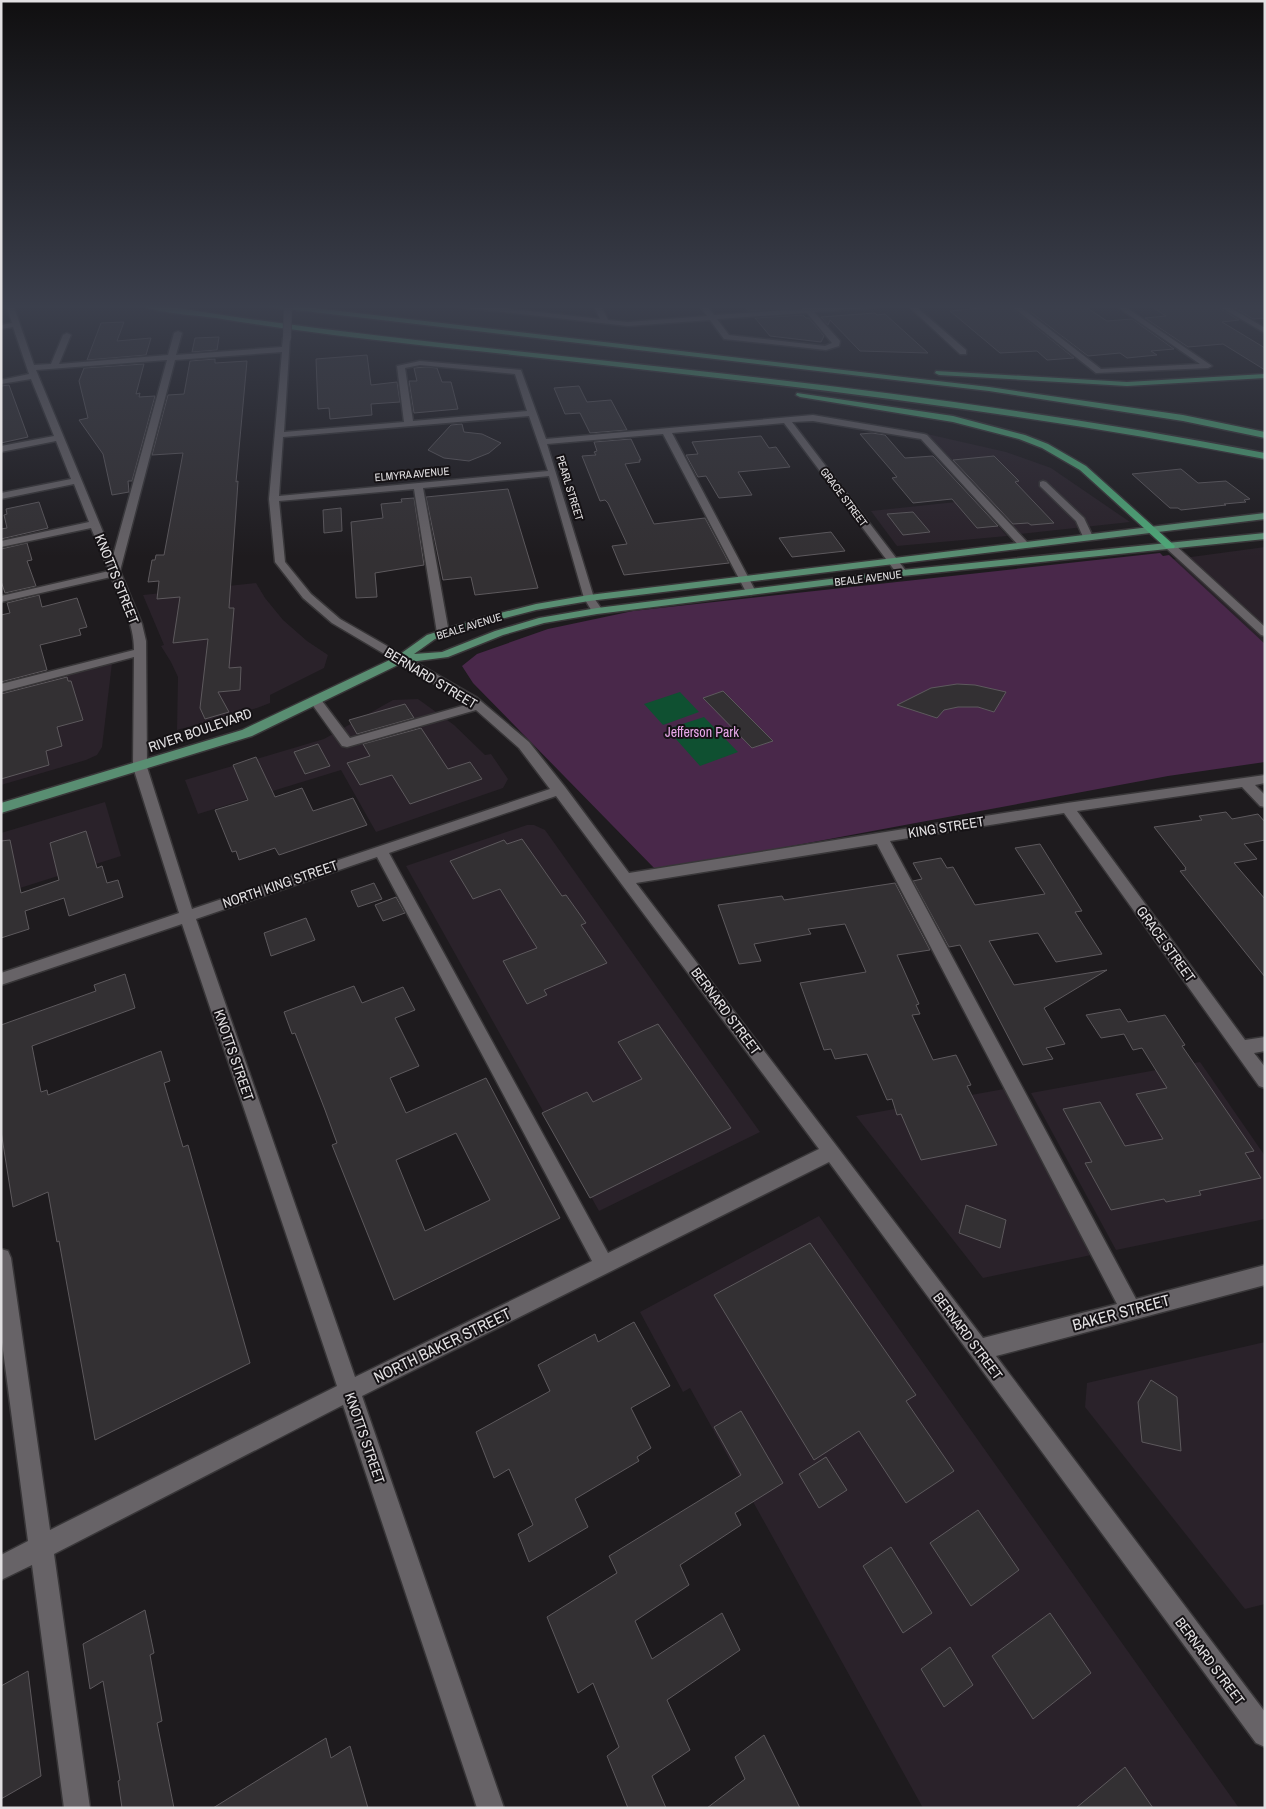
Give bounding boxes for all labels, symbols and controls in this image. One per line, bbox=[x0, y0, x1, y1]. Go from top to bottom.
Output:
street label: PEARL STREET bbox=[553, 454, 587, 523]
street label: ELMYRA AVENUE bbox=[374, 464, 450, 484]
street label: GRACE STREET bbox=[817, 465, 871, 530]
street label: KNOTTS STREET bbox=[91, 532, 143, 626]
street label: BEALE AVENUE bbox=[834, 567, 902, 589]
street label: BEALE AVENUE bbox=[435, 609, 503, 643]
street label: BERNARD STREET bbox=[382, 643, 480, 713]
street label: RIVER BOULEVARD bbox=[146, 704, 254, 756]
park label: Jefferson Park bbox=[665, 723, 739, 741]
street label: KING STREET bbox=[907, 812, 985, 842]
street label: NORTH KING STREET bbox=[220, 856, 340, 912]
street label: GRACE STREET bbox=[1132, 903, 1200, 985]
street label: BERNARD STREET bbox=[687, 964, 765, 1058]
street label: KNOTTS STREET bbox=[210, 1007, 258, 1103]
street label: BAKER STREET bbox=[1070, 1288, 1172, 1336]
street label: BERNARD STREET bbox=[929, 1289, 1007, 1383]
street label: NORTH BAKER STREET bbox=[370, 1302, 514, 1388]
street label: KNOTTS STREET bbox=[341, 1390, 389, 1486]
street label: BERNARD STREET bbox=[1171, 1614, 1249, 1708]

